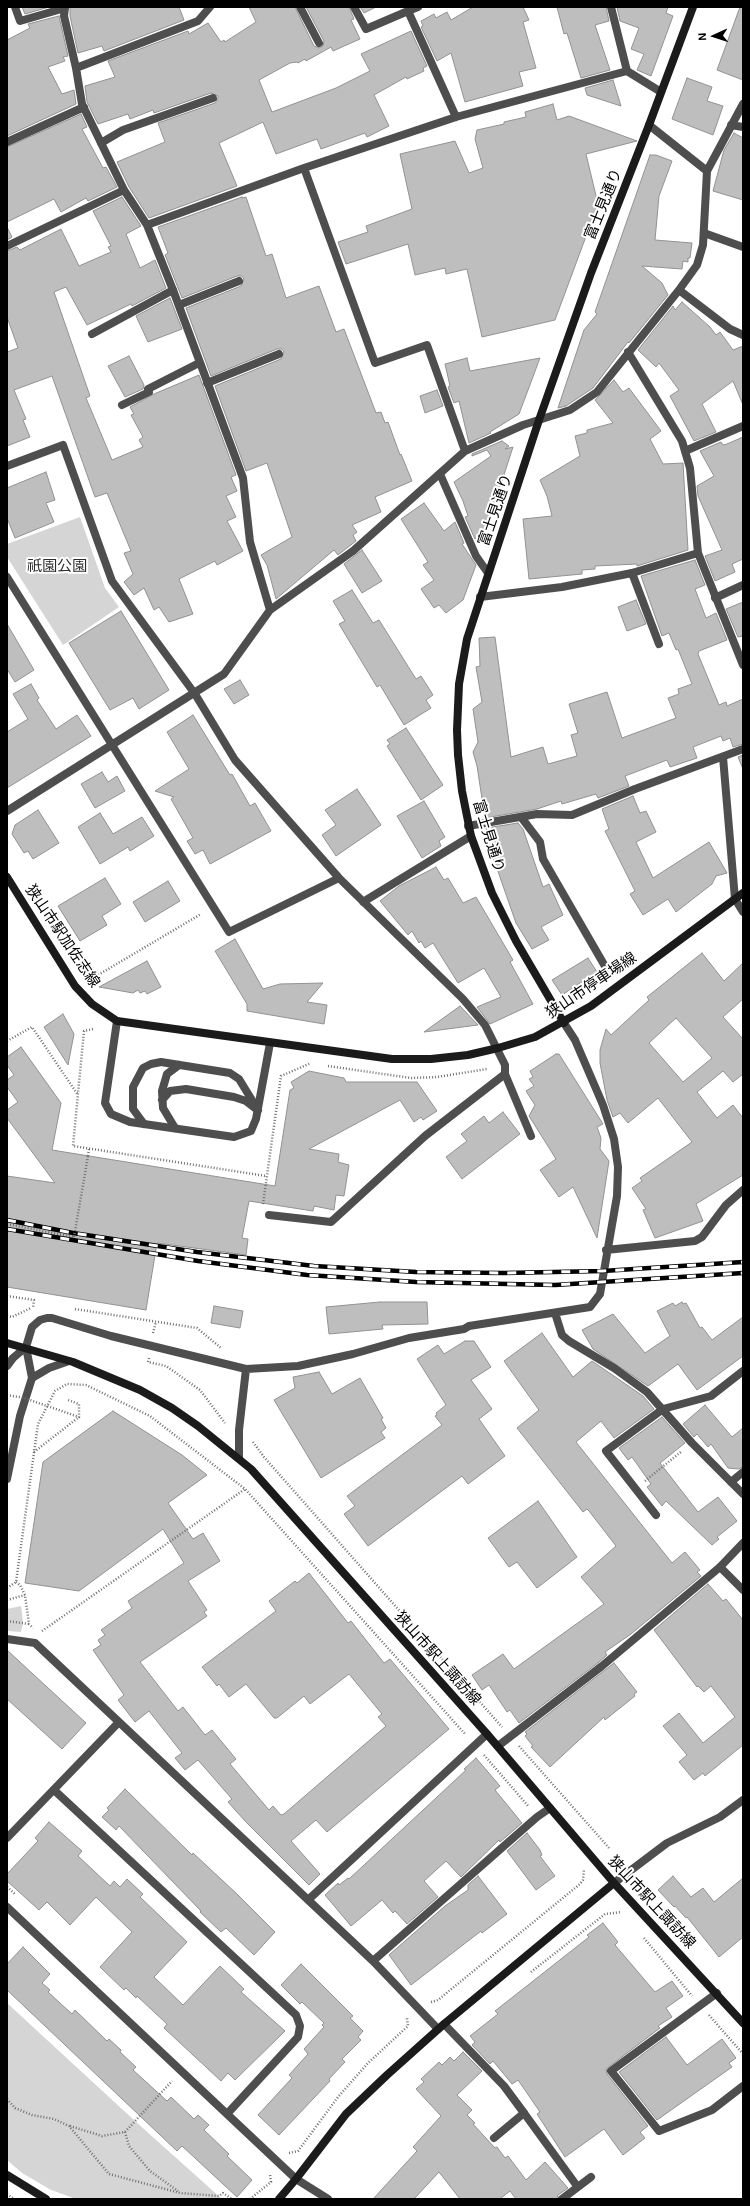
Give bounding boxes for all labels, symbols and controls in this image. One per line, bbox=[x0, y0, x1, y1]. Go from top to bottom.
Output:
north arrow bbox=[694, 16, 734, 56]
text: N bbox=[695, 32, 708, 41]
street label: 富士見通り bbox=[581, 166, 625, 242]
street label: 富士見通り bbox=[474, 472, 516, 548]
park label: 祇園公園 bbox=[27, 557, 87, 575]
street label: 富士見通り bbox=[469, 798, 509, 874]
street label: 狭山市駅加佐志線 bbox=[22, 881, 104, 991]
street label: 狭山市停車場線 bbox=[542, 948, 640, 1022]
street label: 狭山市駅上諏訪線 bbox=[391, 1607, 485, 1709]
street label: 狭山市駅上諏訪線 bbox=[604, 1852, 700, 1952]

